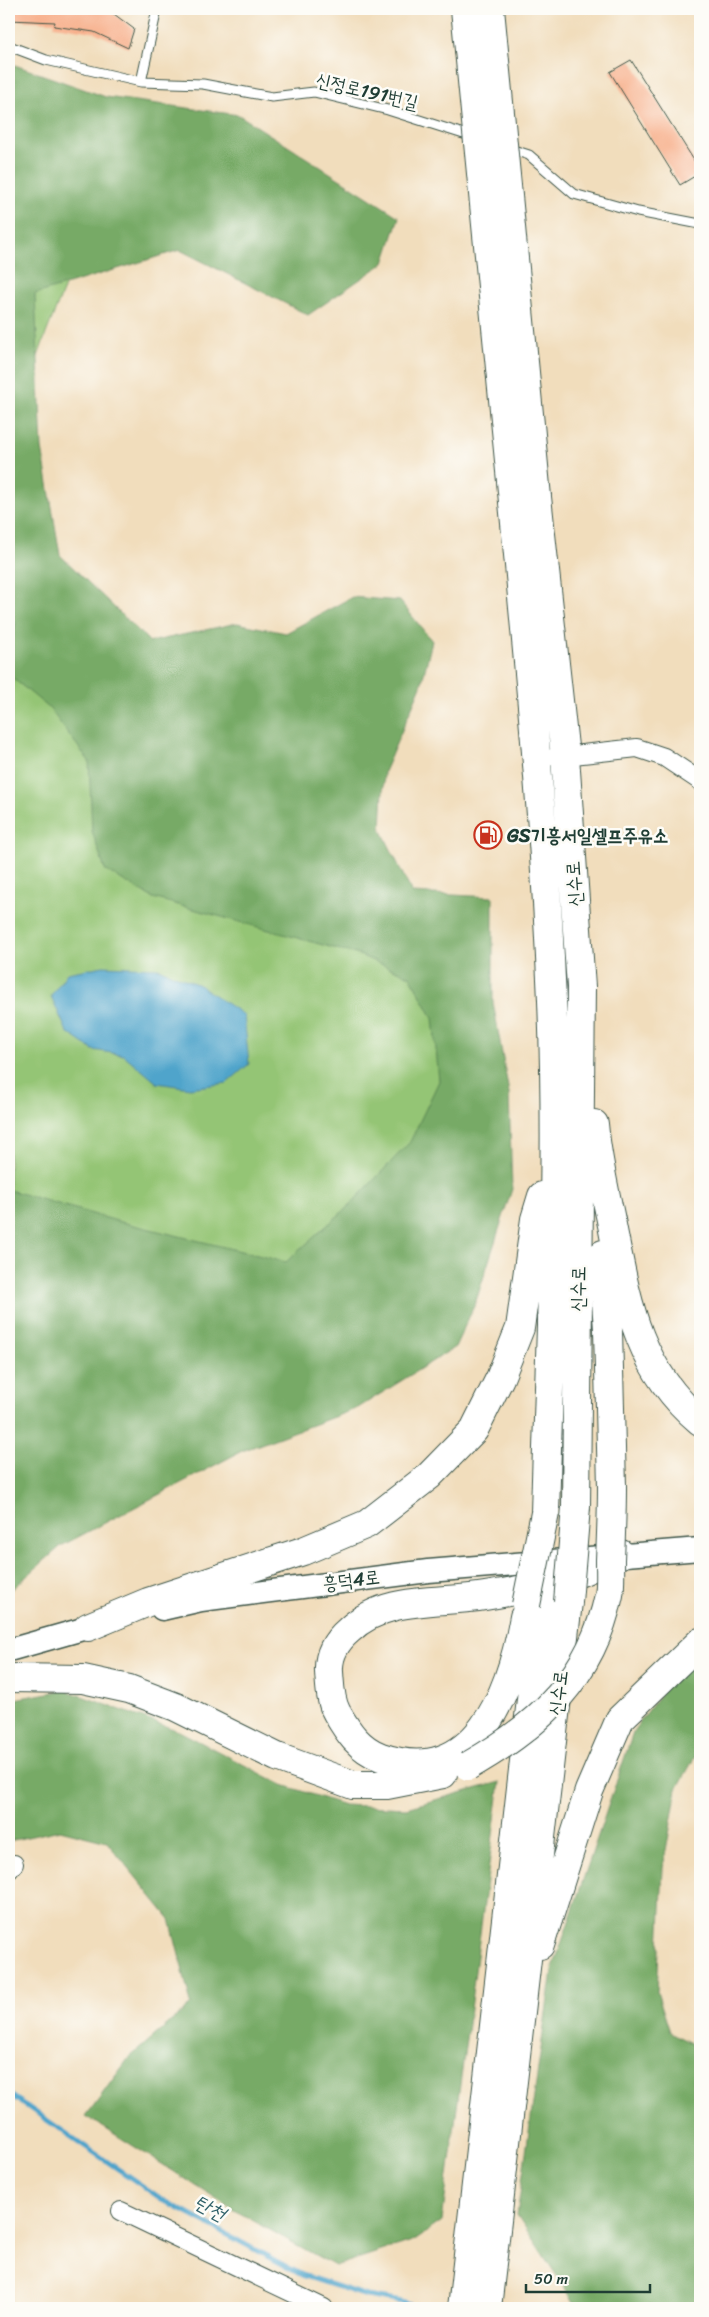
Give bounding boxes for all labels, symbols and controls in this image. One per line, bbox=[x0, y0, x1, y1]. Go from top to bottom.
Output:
street label: 신정로191번길 bbox=[312, 63, 422, 119]
place label: GS기흥서일셀프주유소 bbox=[506, 819, 668, 852]
fuel station icon: GS기흥서일셀프주유소 bbox=[473, 820, 503, 850]
street label: 신수로 bbox=[556, 860, 592, 908]
street label: 신수로 bbox=[561, 1266, 595, 1312]
street label: 흥덕4로 bbox=[320, 1560, 382, 1600]
street label: 신수로 bbox=[539, 1668, 577, 1718]
water label: 탄천 bbox=[188, 2185, 234, 2232]
scale bar bbox=[526, 2262, 650, 2294]
text: 50 m bbox=[534, 2266, 569, 2292]

